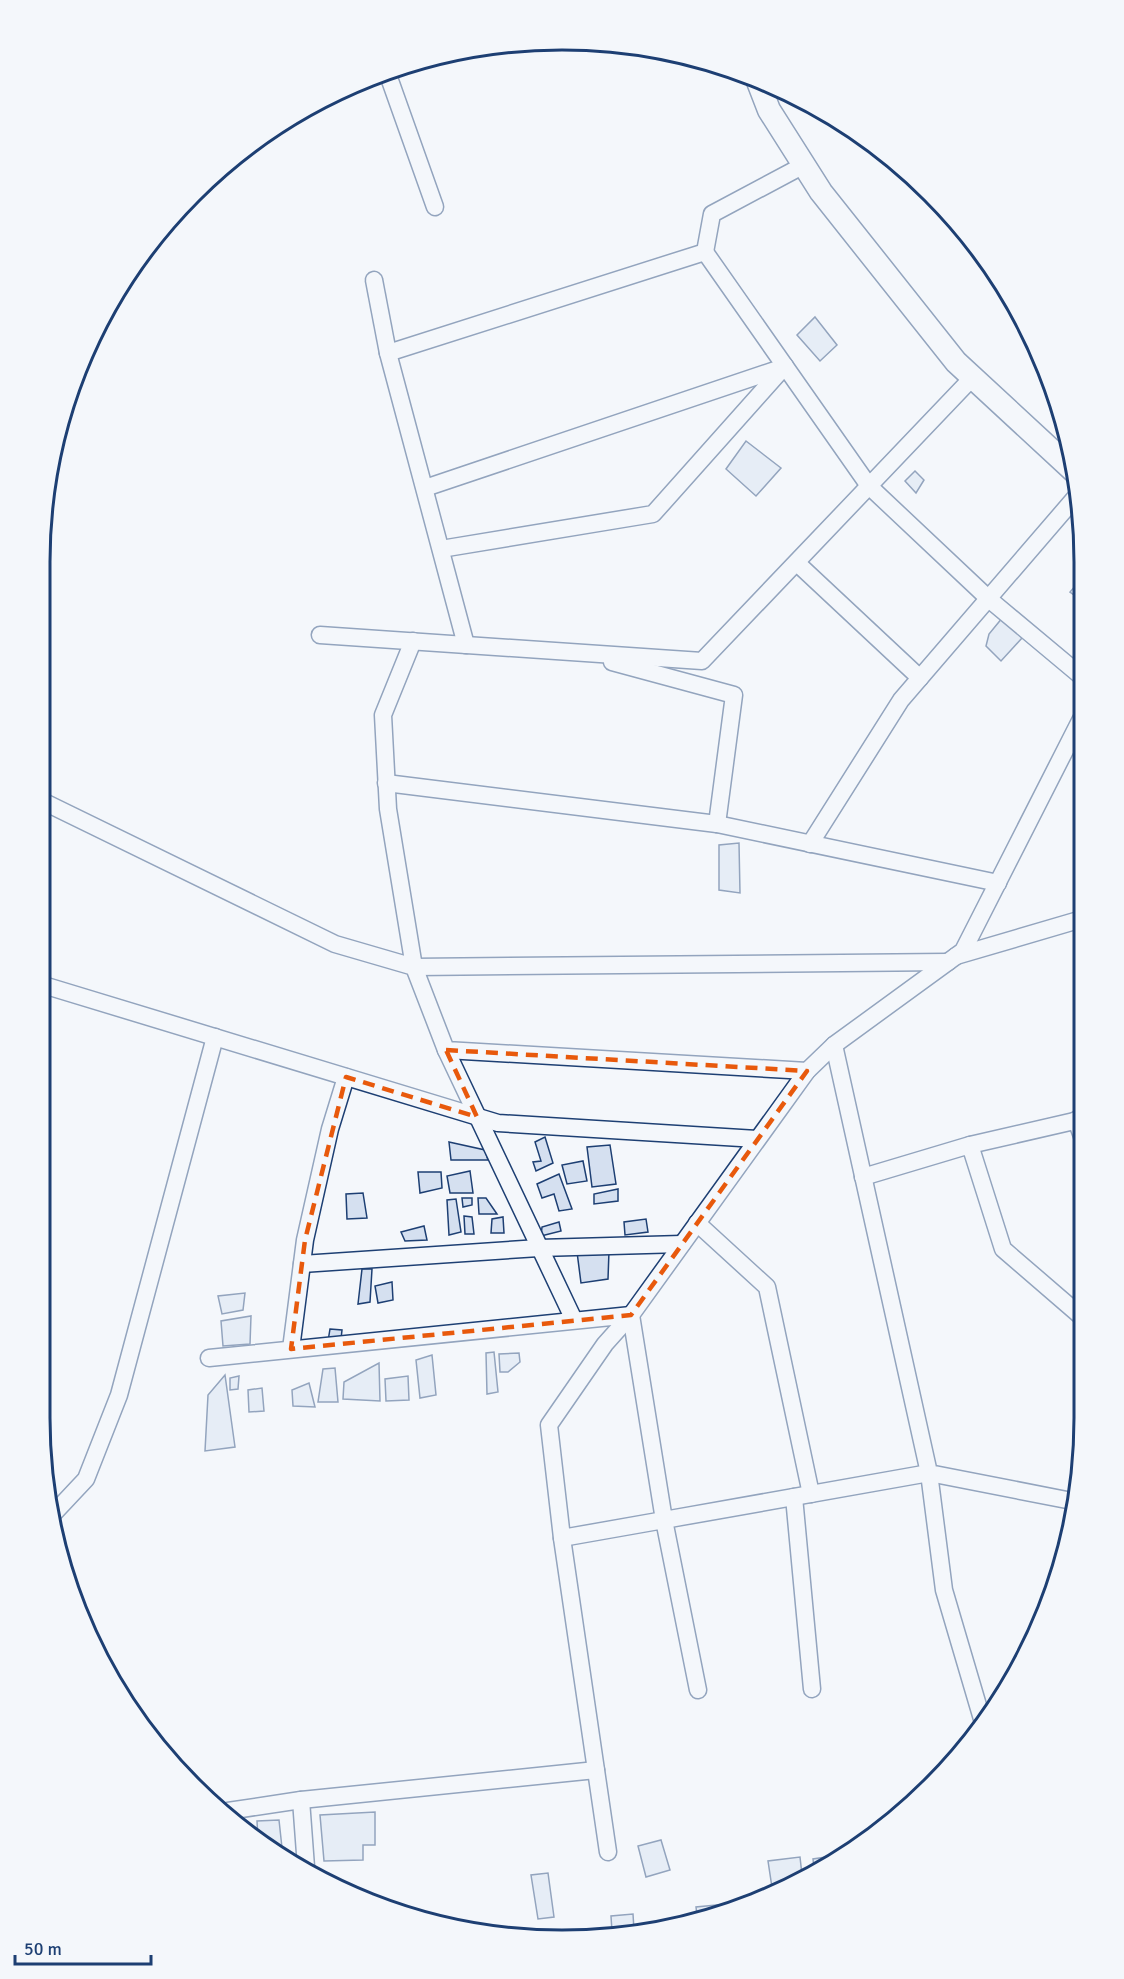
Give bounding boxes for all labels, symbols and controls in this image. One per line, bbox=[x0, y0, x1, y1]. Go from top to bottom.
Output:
scale bar bbox=[15, 1928, 152, 1966]
text: 50 m bbox=[24, 1938, 62, 1960]

